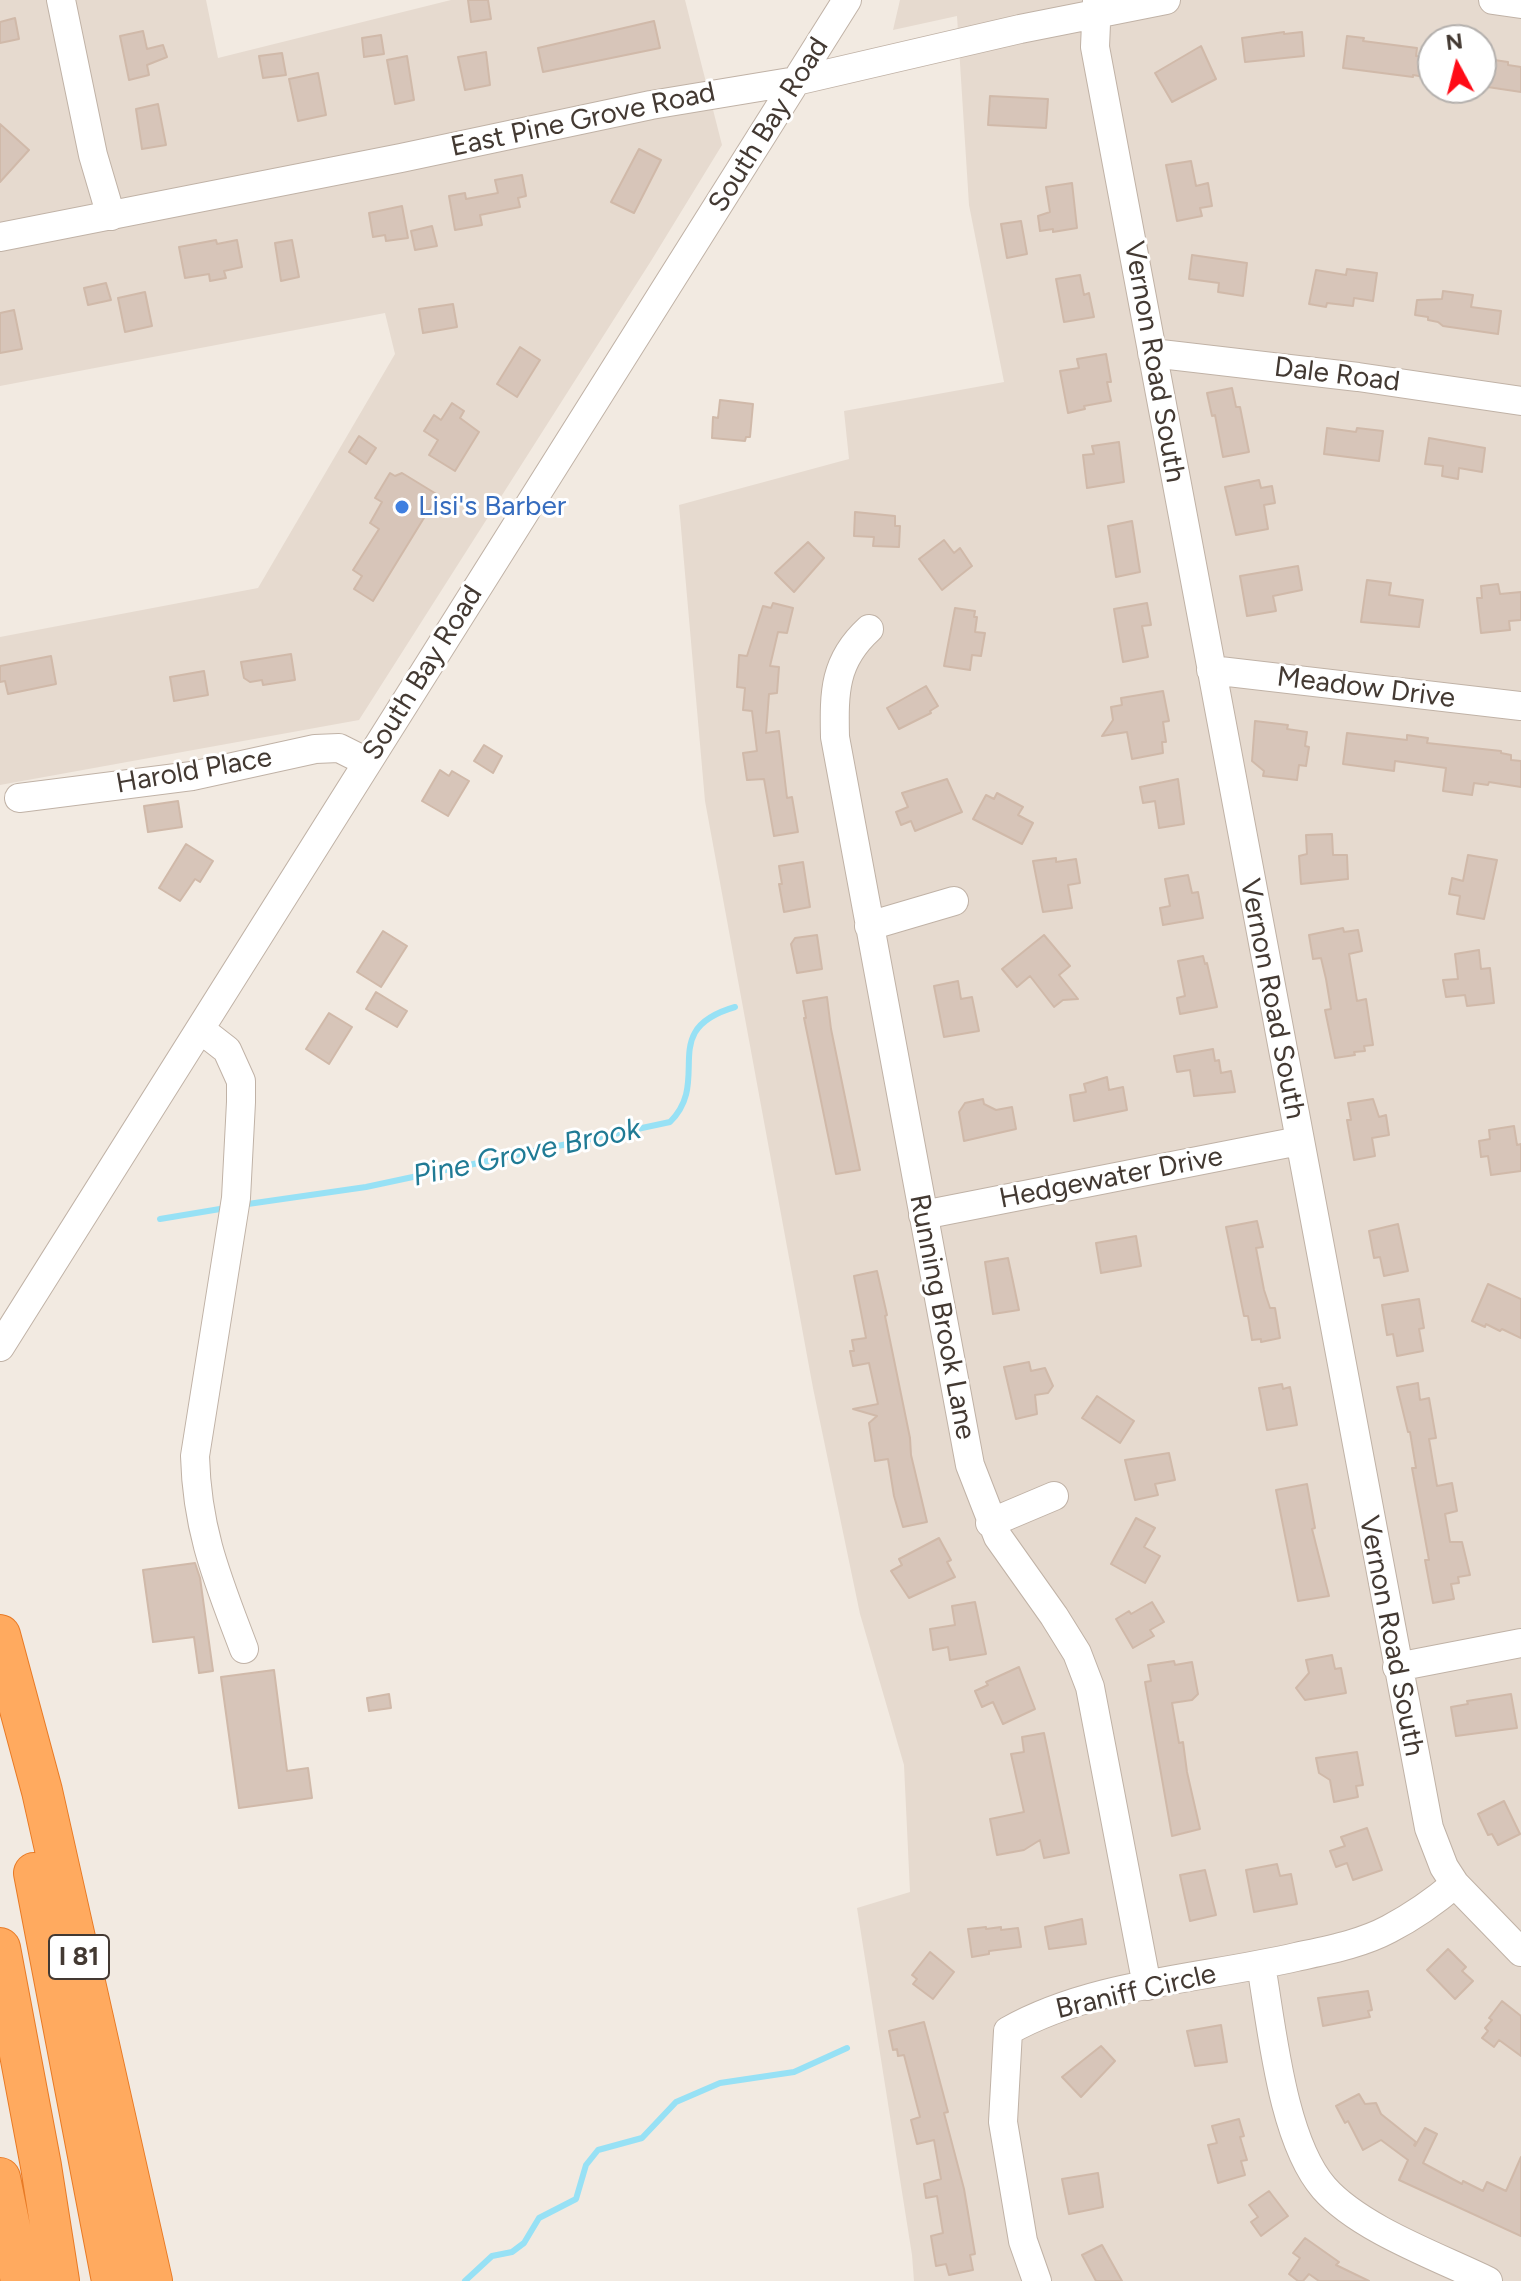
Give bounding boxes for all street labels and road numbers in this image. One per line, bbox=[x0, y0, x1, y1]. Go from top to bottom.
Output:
street label: South Bay Road bbox=[702, 32, 836, 218]
street label: East Pine Grove Road bbox=[448, 76, 718, 164]
street label: Vernon Road South bbox=[1116, 239, 1192, 485]
street label: Dale Road bbox=[1272, 351, 1402, 399]
street label: South Bay Road bbox=[356, 580, 490, 766]
street label: Meadow Drive bbox=[1275, 660, 1457, 716]
street label: Harold Place bbox=[113, 741, 275, 801]
street label: Vernon Road South bbox=[1232, 876, 1312, 1122]
street label: Hedgewater Drive bbox=[996, 1140, 1226, 1216]
street label: Running Brook Lane bbox=[902, 1191, 982, 1443]
street label: Vernon Road South bbox=[1351, 1513, 1431, 1759]
road number: I 81 bbox=[49, 1935, 109, 1979]
street label: Braniff Circle bbox=[1053, 1957, 1219, 2027]

